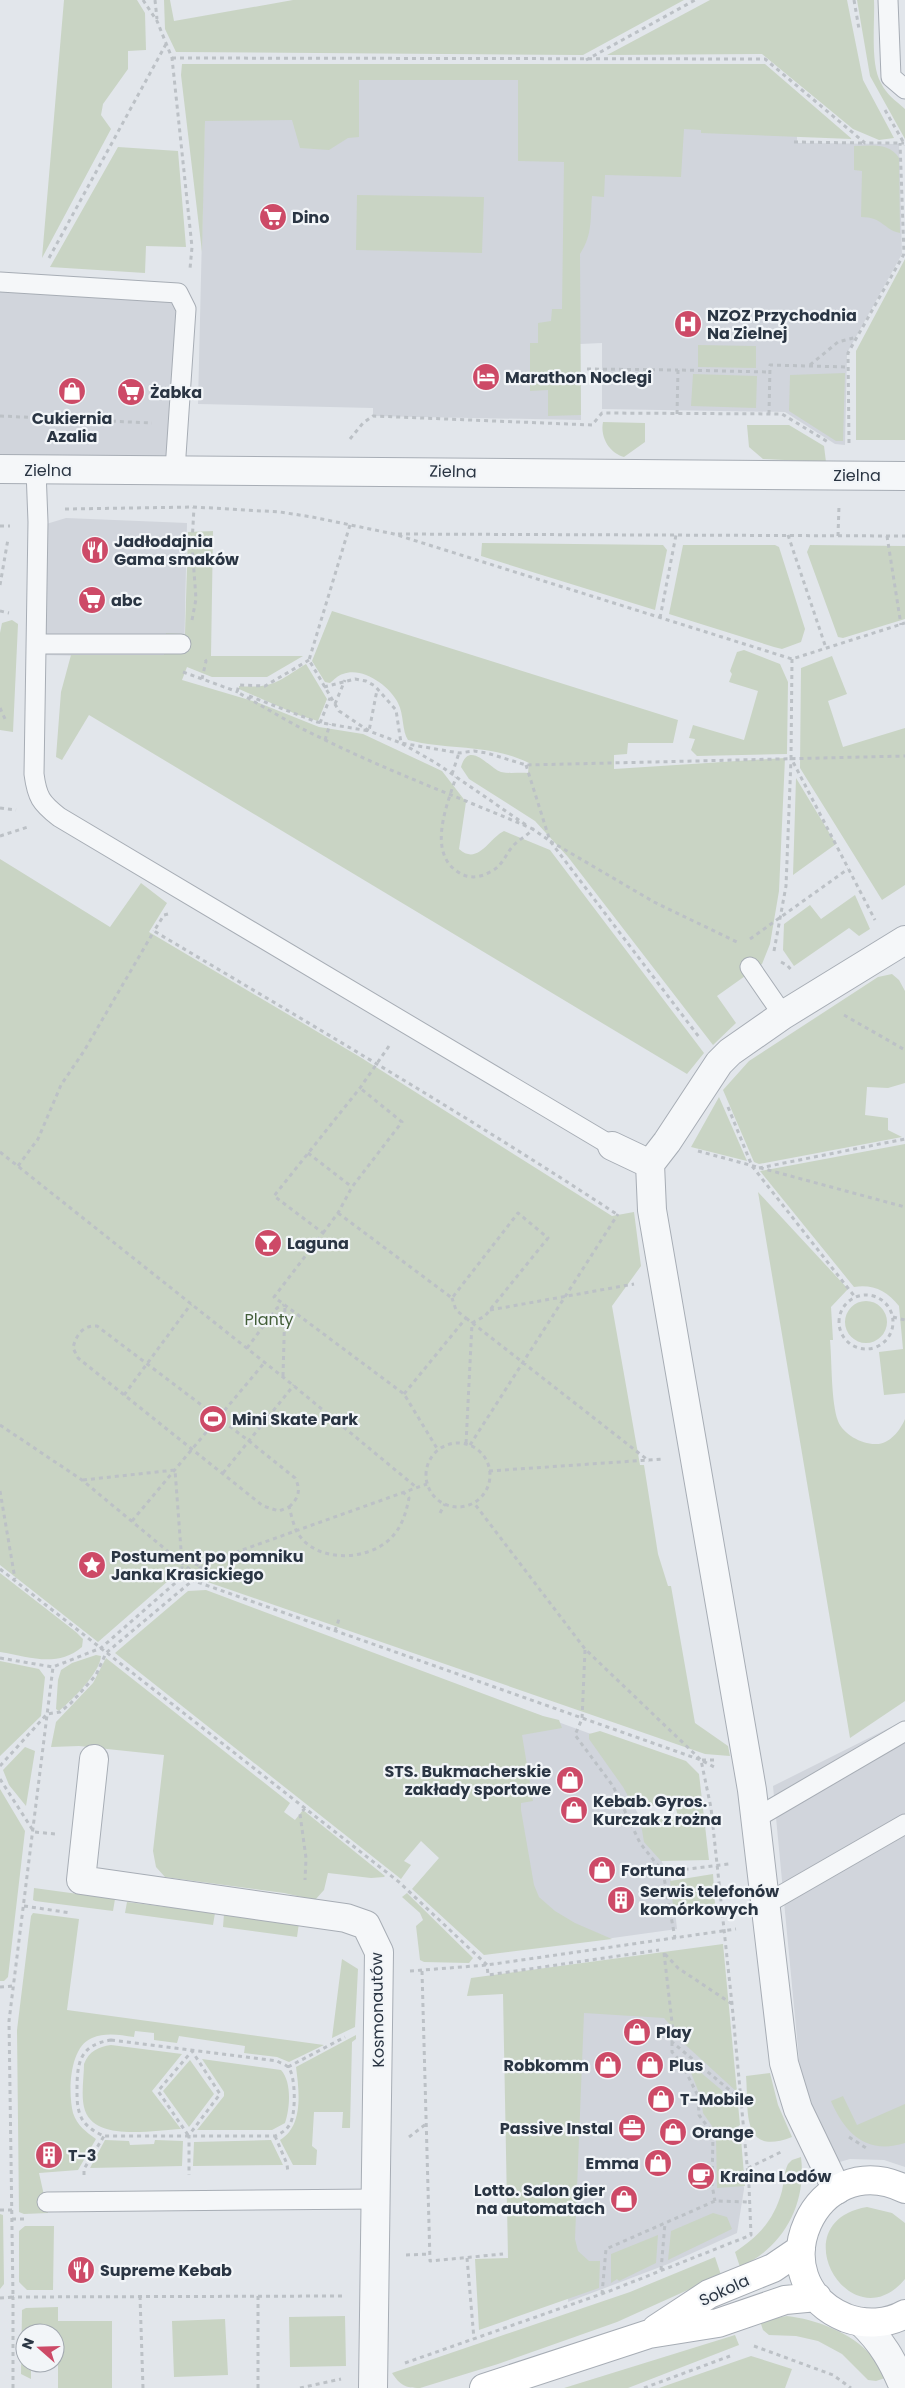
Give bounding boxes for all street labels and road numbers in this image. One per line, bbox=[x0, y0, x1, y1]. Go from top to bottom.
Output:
street label: Zielna bbox=[24, 459, 72, 482]
street label: Zielna bbox=[429, 460, 477, 483]
street label: Zielna bbox=[833, 464, 881, 487]
street label: Kosmonautów bbox=[365, 1952, 390, 2068]
street label: Sokola bbox=[695, 2269, 753, 2312]

